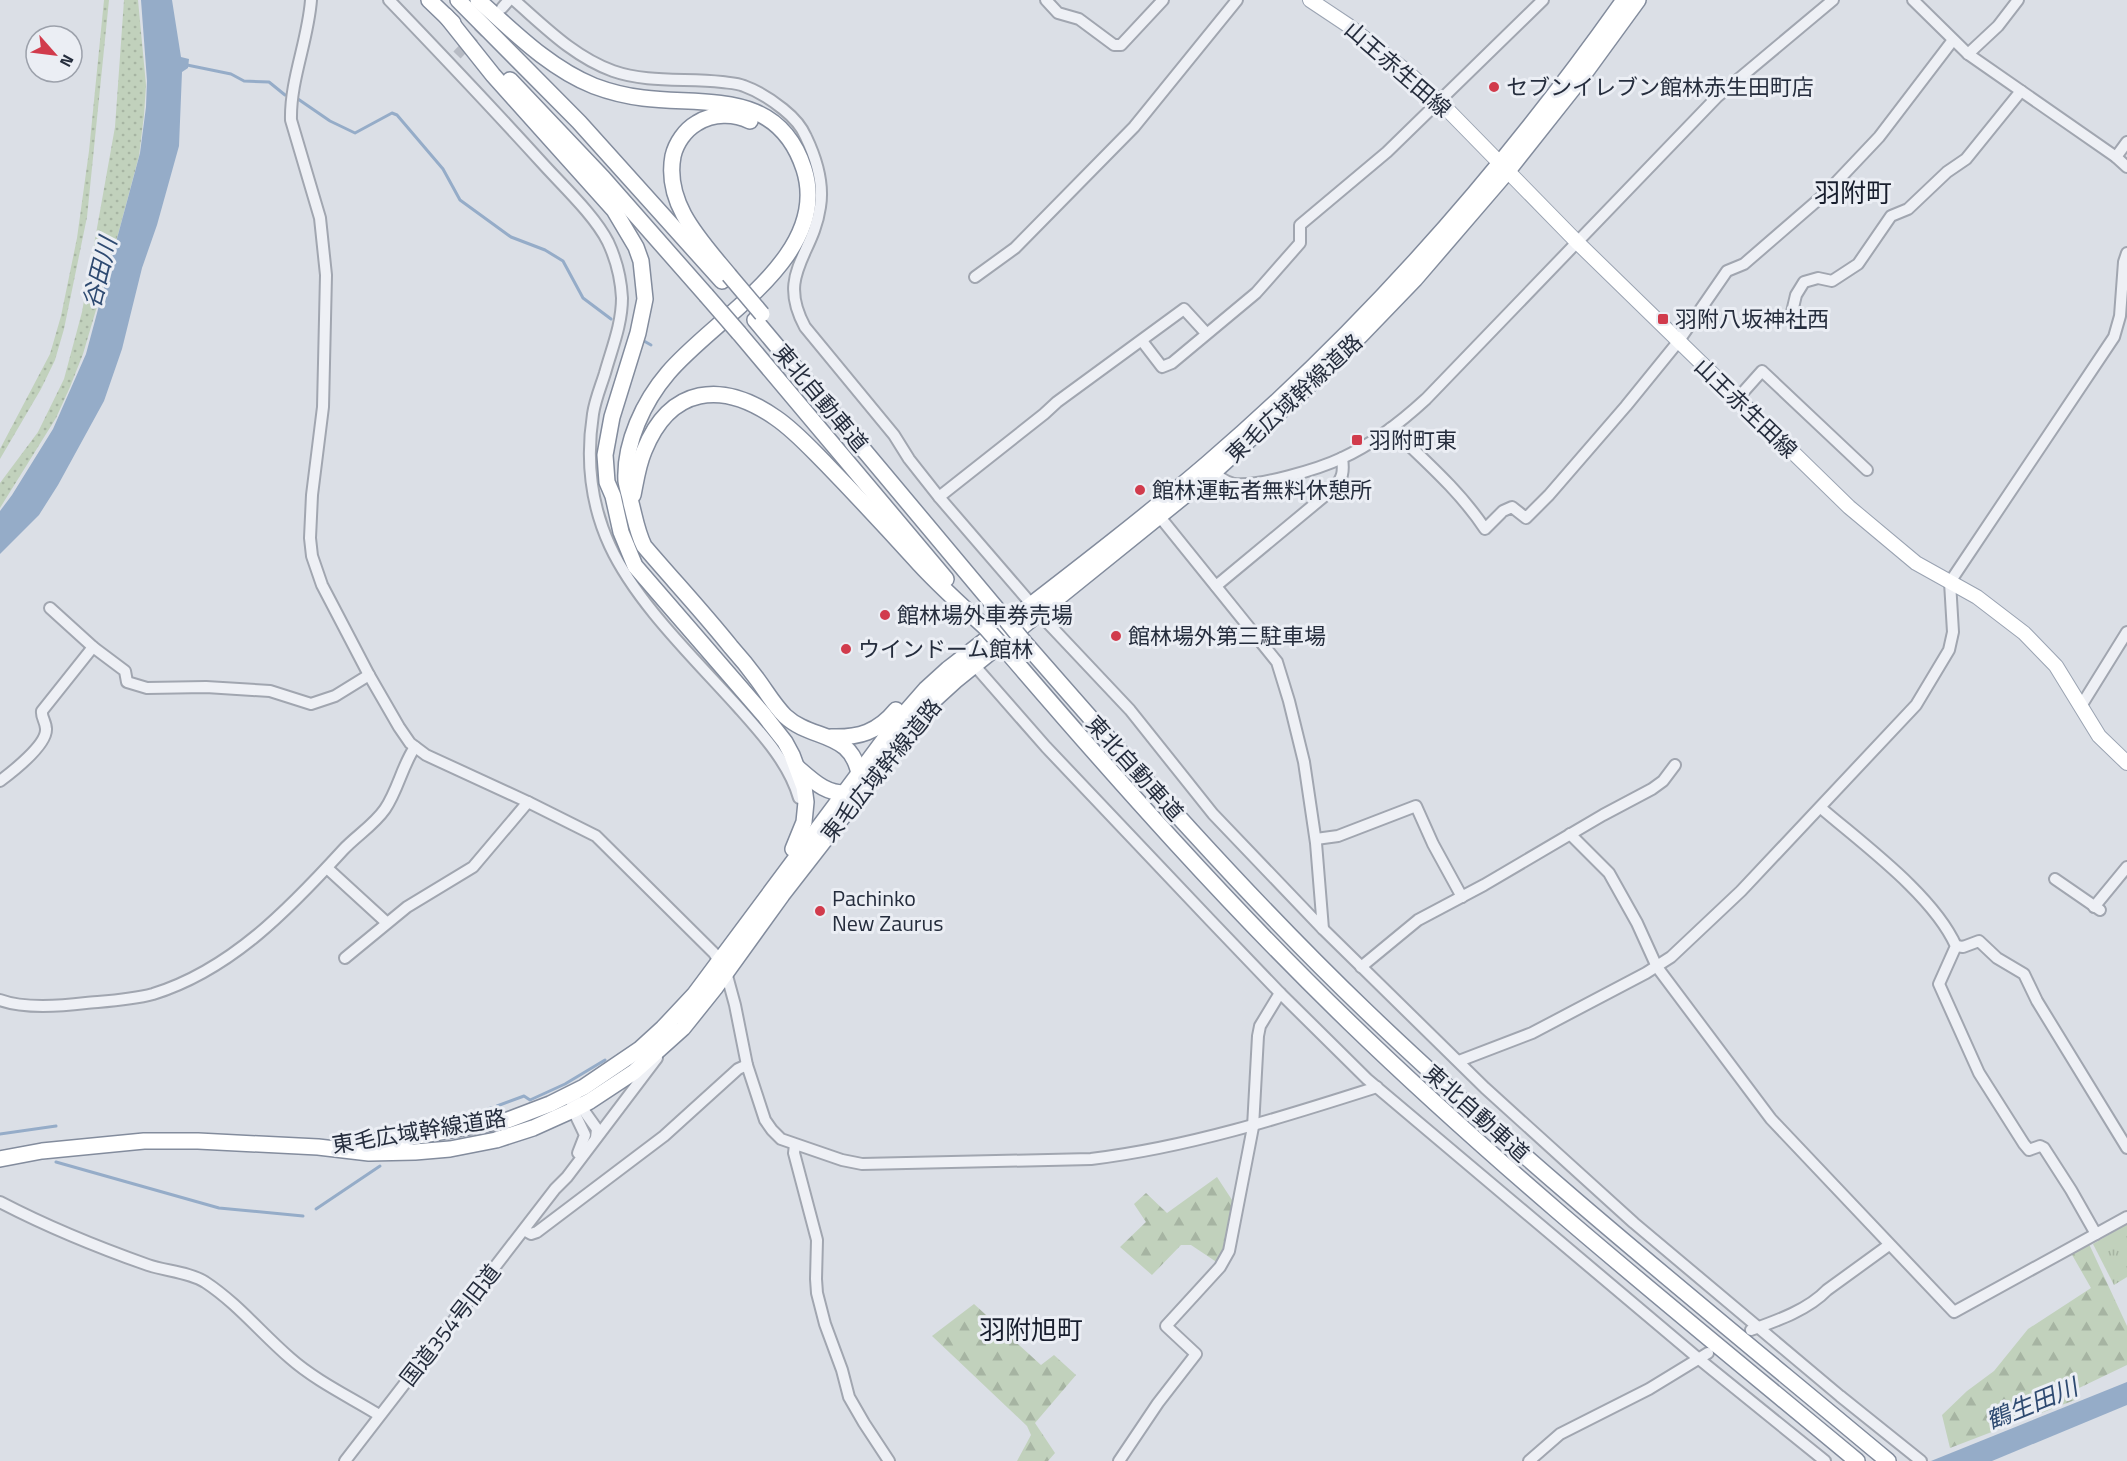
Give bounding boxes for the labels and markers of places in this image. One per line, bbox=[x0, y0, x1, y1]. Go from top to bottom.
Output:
place label: セブンイレブン館林赤生田町店 bbox=[1506, 70, 1814, 104]
marker: セブンイレブン館林赤生田町店 bbox=[1487, 80, 1501, 94]
place label: 羽附八坂神社西 bbox=[1675, 302, 1829, 336]
marker: 羽附八坂神社西 bbox=[1656, 312, 1670, 326]
place label: 羽附町東 bbox=[1369, 423, 1457, 457]
marker: 羽附町東 bbox=[1350, 433, 1364, 447]
place label: 館林運転者無料休憩所 bbox=[1152, 473, 1372, 507]
marker: 館林運転者無料休憩所 bbox=[1133, 483, 1147, 497]
place label: 館林場外車券売場 bbox=[897, 598, 1073, 632]
marker: 館林場外車券売場 bbox=[878, 608, 892, 622]
place label: 館林場外第三駐車場 bbox=[1128, 619, 1326, 653]
marker: 館林場外第三駐車場 bbox=[1109, 629, 1123, 643]
place label: ウインドーム館林 bbox=[858, 632, 1033, 666]
marker: ウインドーム館林 bbox=[839, 642, 853, 656]
place label: Pachinko New Zaurus bbox=[832, 881, 943, 940]
marker: Pachinko New Zaurus bbox=[813, 904, 827, 918]

